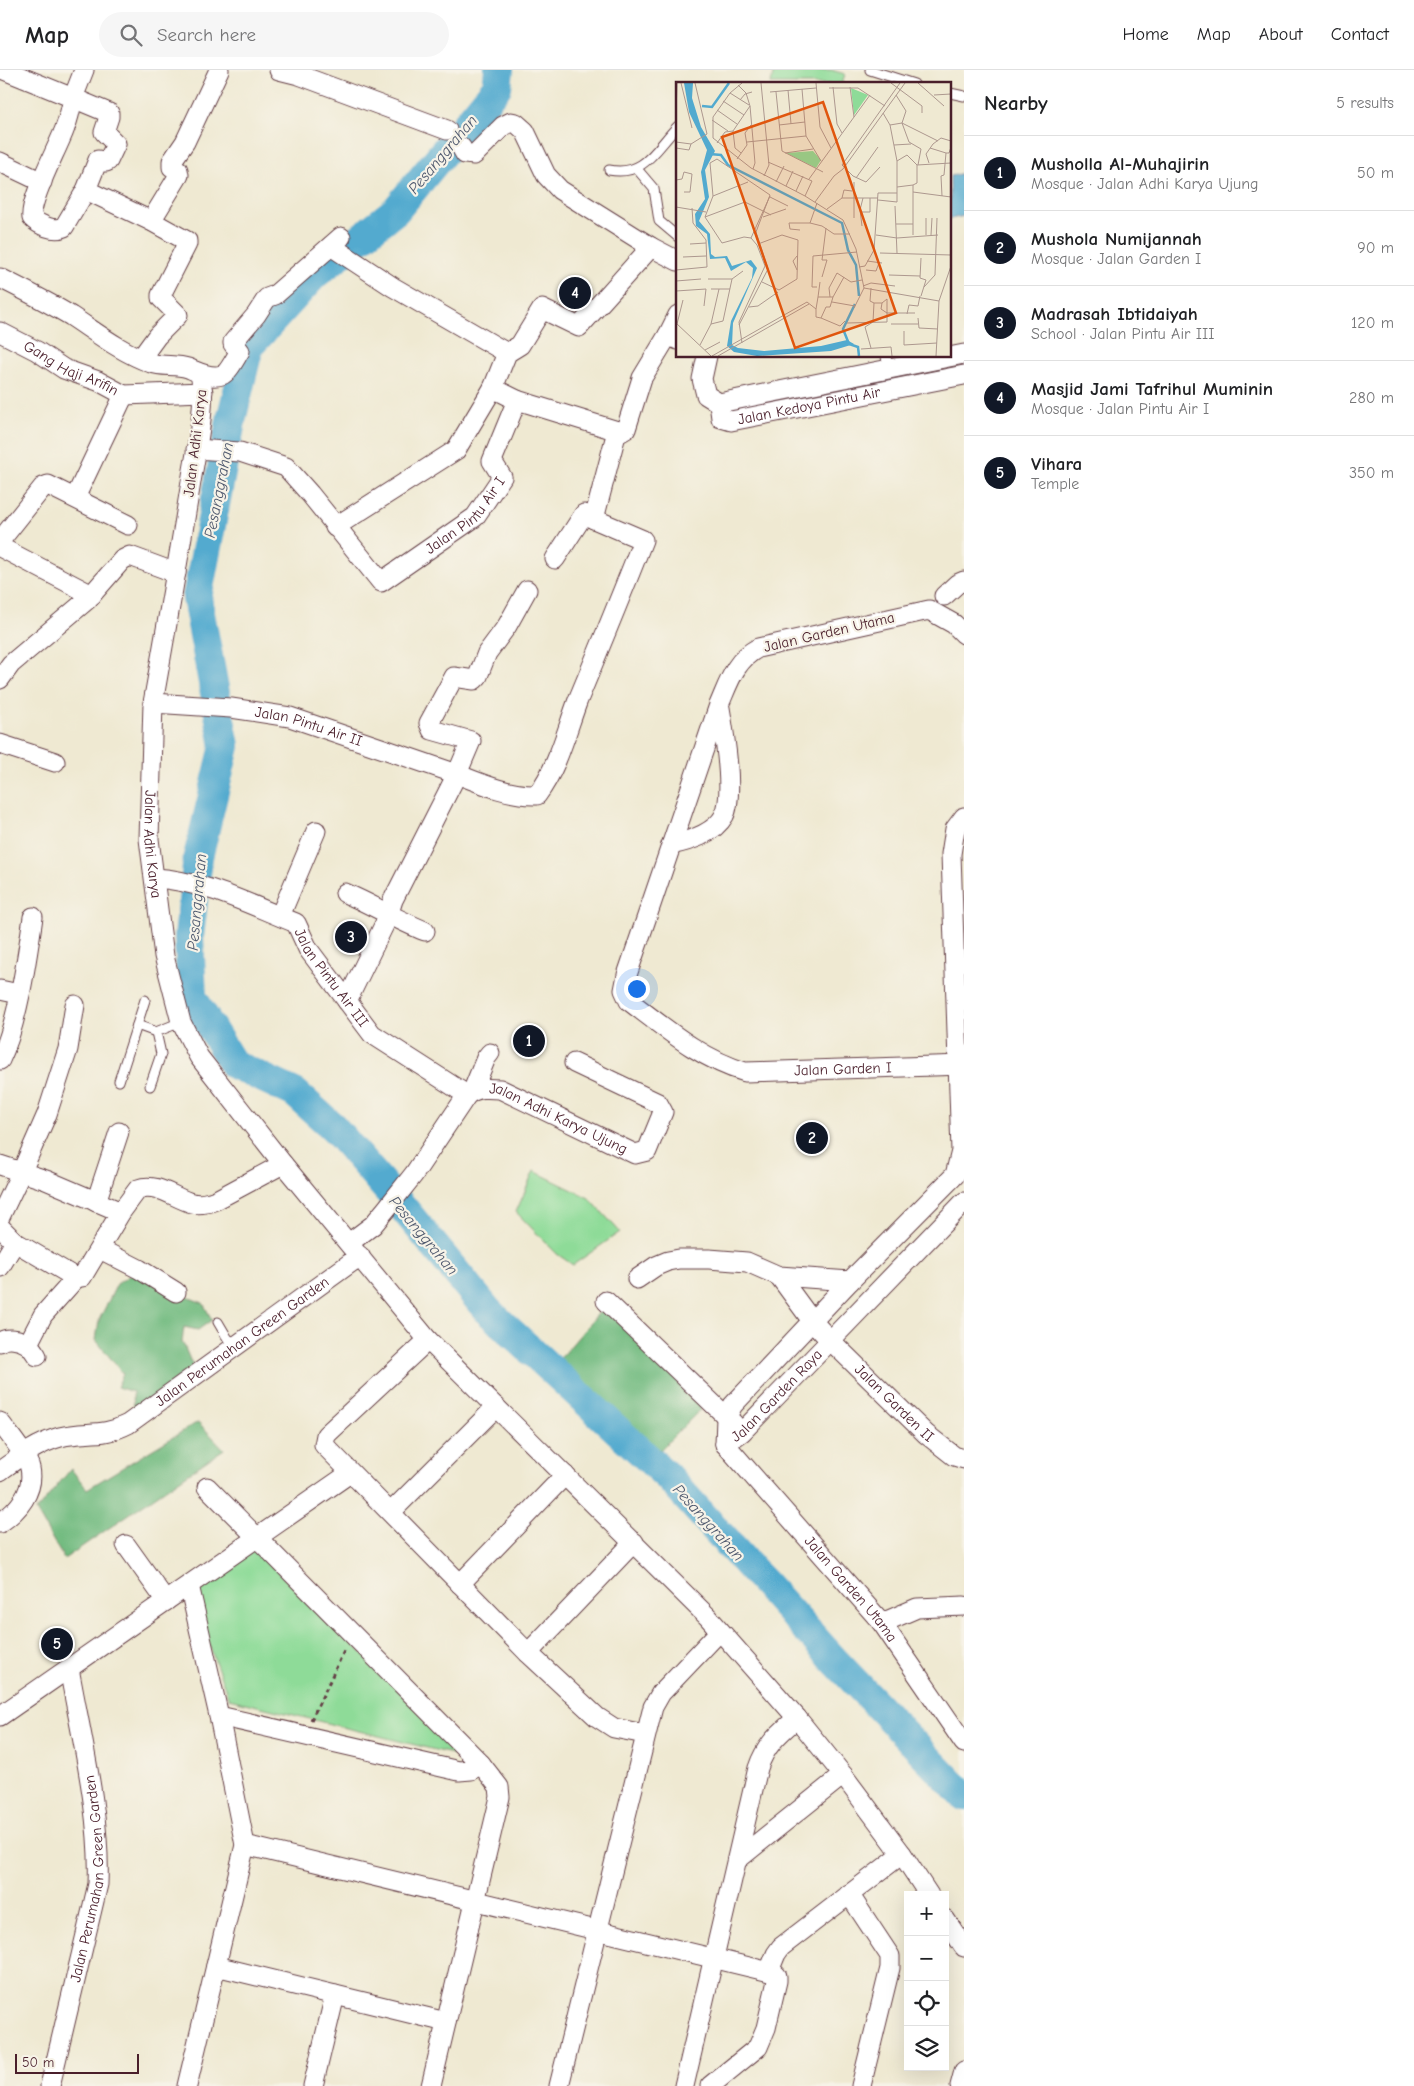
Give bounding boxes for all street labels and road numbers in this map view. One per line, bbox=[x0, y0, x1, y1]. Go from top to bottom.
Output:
street label: Gang Haji Arifin bbox=[21, 337, 122, 399]
street label: Jalan Kedoya Pintu Air bbox=[736, 383, 882, 429]
street label: Jalan Adhi Karya bbox=[179, 388, 211, 498]
street label: Jalan Pintu Air I bbox=[422, 473, 509, 558]
street label: Jalan Garden Utama bbox=[762, 608, 896, 656]
street label: Jalan Pintu Air II bbox=[254, 703, 365, 750]
street label: Jalan Adhi Karya bbox=[140, 790, 166, 899]
street label: Jalan Pintu Air III bbox=[291, 925, 372, 1030]
street label: Jalan Garden I bbox=[794, 1058, 892, 1079]
street label: Jalan Adhi Karya Ujung bbox=[489, 1079, 631, 1158]
street label: Jalan Perumahan Green Garden bbox=[152, 1273, 332, 1410]
street label: Jalan Garden Raya bbox=[728, 1346, 826, 1446]
street label: Jalan Garden II bbox=[851, 1360, 937, 1446]
street label: Jalan Garden Utama bbox=[801, 1532, 901, 1645]
street label: Jalan Perumahan Green Garden bbox=[66, 1774, 108, 1984]

